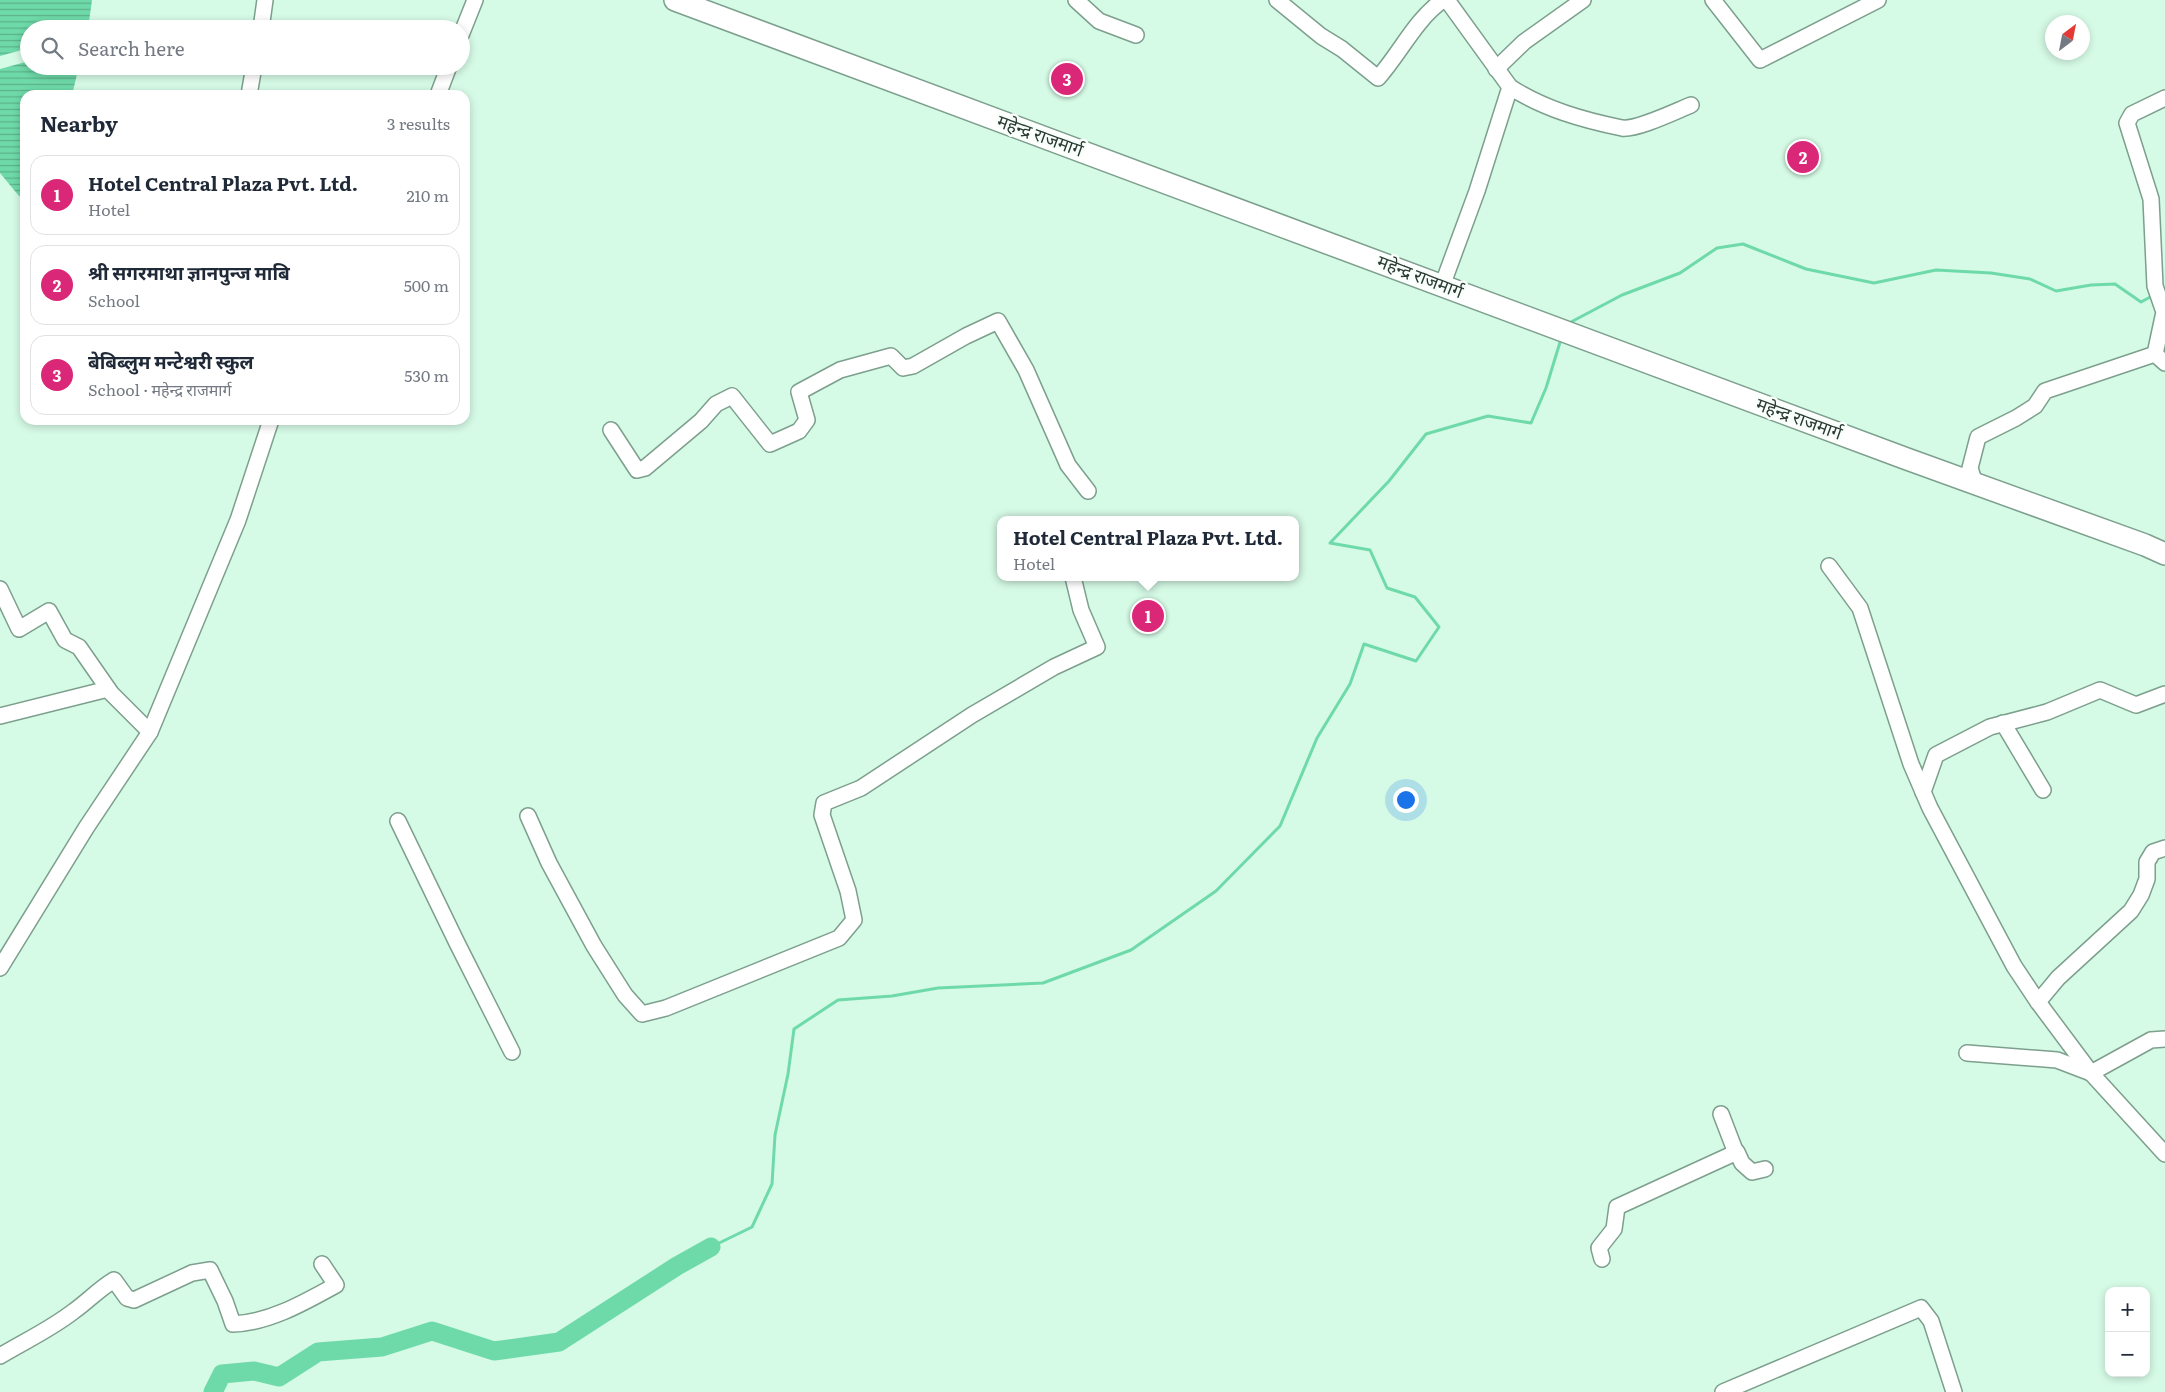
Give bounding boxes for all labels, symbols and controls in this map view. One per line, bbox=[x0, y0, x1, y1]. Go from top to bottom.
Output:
north arrow bbox=[2045, 15, 2090, 60]
search box bbox=[20, 20, 470, 75]
icon: search bbox=[38, 34, 66, 62]
text: Search here bbox=[78, 34, 185, 62]
pin: 3 bbox=[1051, 60, 1083, 98]
text: Nearby bbox=[40, 107, 118, 138]
street label: महेन्द्र राजमार्ग bbox=[994, 107, 1088, 163]
text: 3 results bbox=[387, 111, 450, 135]
pin: 2 bbox=[1787, 138, 1819, 176]
text: Hotel Central Plaza Pvt. Ltd. bbox=[88, 169, 358, 197]
text: 1 bbox=[54, 183, 60, 207]
text: 210 m bbox=[406, 183, 449, 207]
text: Hotel bbox=[88, 197, 130, 221]
street label: महेन्द्र राजमार्ग bbox=[1374, 247, 1468, 305]
text: श्री सगरमाथा ज्ञानपुन्ज माबि bbox=[88, 258, 290, 286]
text: 2 bbox=[53, 273, 61, 297]
text: 500 m bbox=[404, 273, 449, 297]
text: School bbox=[88, 288, 140, 312]
text: बेबिब्लुम मन्टेश्वरी स्कुल bbox=[88, 347, 253, 375]
text: 3 bbox=[53, 363, 61, 387]
text: 530 m bbox=[404, 363, 449, 387]
text: School · महेन्द्र राजमार्ग bbox=[88, 377, 232, 401]
street label: महेन्द्र राजमार्ग bbox=[1753, 390, 1847, 446]
popup bbox=[997, 516, 1299, 581]
text: Hotel Central Plaza Pvt. Ltd. bbox=[1013, 523, 1283, 551]
text: Hotel bbox=[1013, 551, 1055, 575]
pin: 1 bbox=[1132, 597, 1164, 635]
your location bbox=[1393, 787, 1419, 813]
map controls bbox=[2105, 1287, 2150, 1377]
button: + bbox=[2105, 1287, 2150, 1332]
button: − bbox=[2105, 1332, 2150, 1377]

